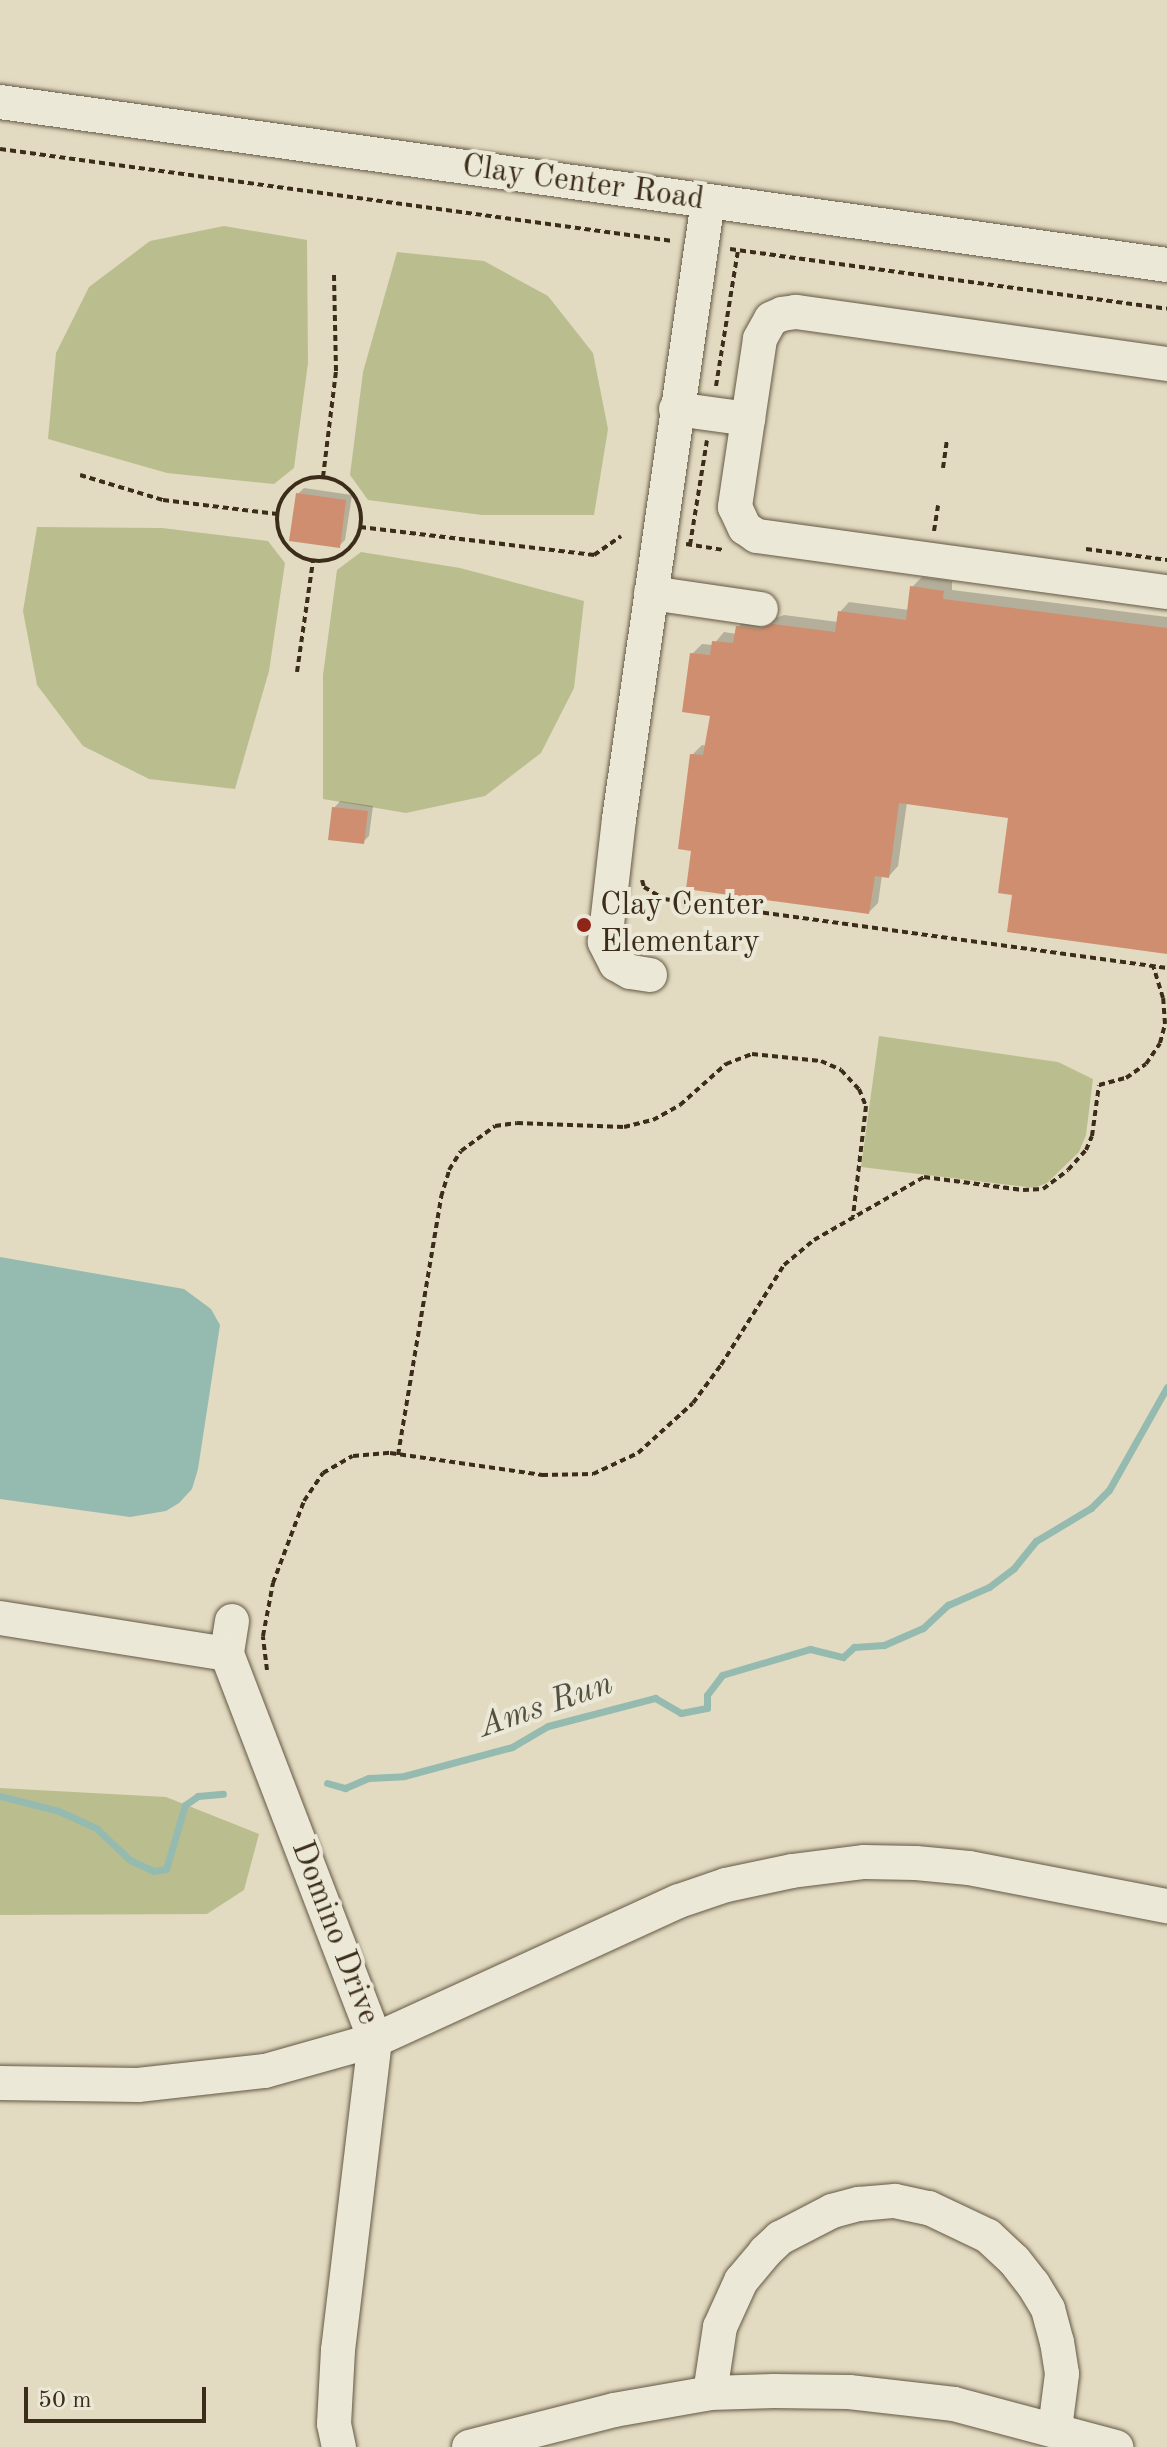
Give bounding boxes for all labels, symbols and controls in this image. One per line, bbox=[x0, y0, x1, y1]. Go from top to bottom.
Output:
street label: Clay Center Road bbox=[459, 148, 707, 220]
place label: Clay Center Elementary bbox=[600, 888, 764, 963]
marker: Clay Center Elementary bbox=[575, 916, 593, 934]
water label: Ams Run bbox=[473, 1664, 619, 1748]
street label: Domino Drive bbox=[281, 1836, 387, 2030]
scale bar bbox=[28, 2371, 210, 2421]
text: 50 m bbox=[38, 2389, 92, 2413]

